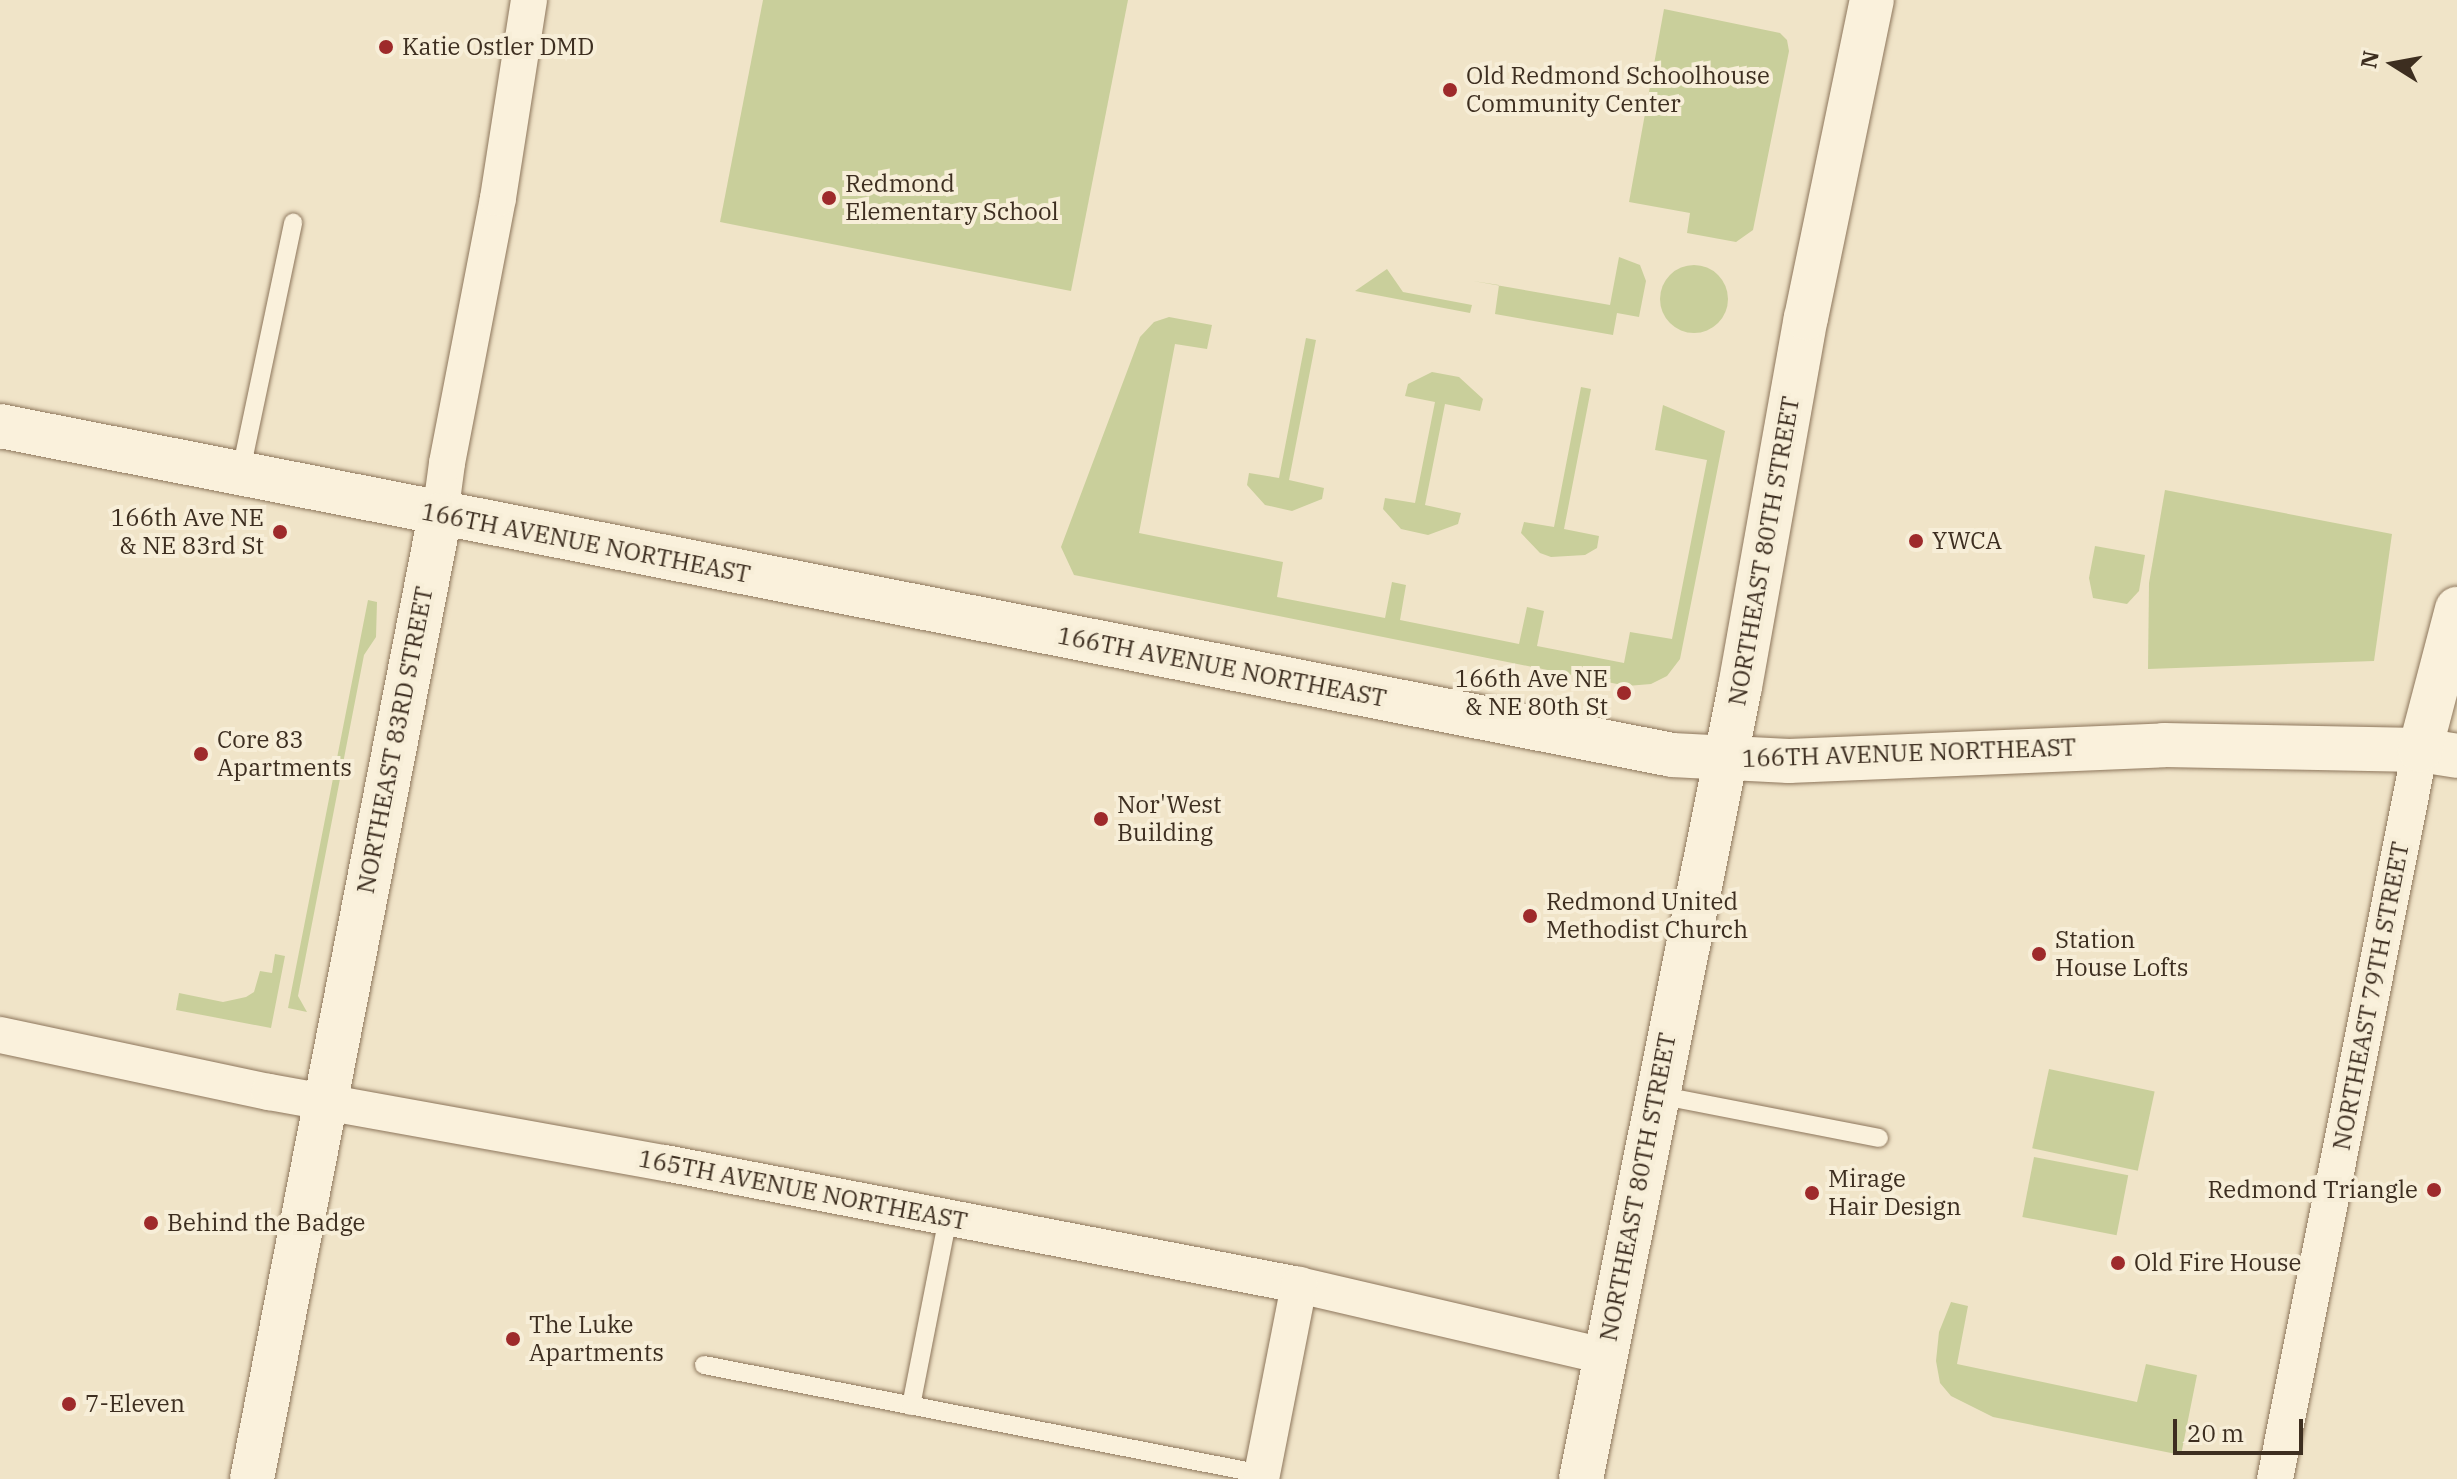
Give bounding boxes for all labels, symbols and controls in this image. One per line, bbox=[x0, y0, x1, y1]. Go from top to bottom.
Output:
north arrow bbox=[2353, 24, 2433, 104]
place label: Katie Ostler DMD bbox=[402, 33, 594, 61]
marker: Katie Ostler DMD bbox=[377, 38, 395, 56]
text: N bbox=[2353, 48, 2385, 71]
place label: Old Redmond Schoolhouse Community Center bbox=[1466, 62, 1770, 118]
marker: Old Redmond Schoolhouse Community Center bbox=[1441, 81, 1459, 99]
place label: Redmond Elementary School bbox=[845, 170, 1059, 226]
marker: Redmond Elementary School bbox=[820, 189, 838, 207]
street label: NORTHEAST 80TH STREET bbox=[1723, 394, 1805, 708]
street label: 166TH AVENUE NORTHEAST bbox=[419, 497, 753, 589]
place label: 166th Ave NE & NE 83rd St bbox=[111, 504, 264, 560]
marker: 166th Ave NE & NE 83rd St bbox=[271, 523, 289, 541]
place label: YWCA bbox=[1932, 527, 2002, 555]
marker: YWCA bbox=[1907, 532, 1925, 550]
street label: NORTHEAST 83RD STREET bbox=[351, 584, 439, 896]
street label: 166TH AVENUE NORTHEAST bbox=[1055, 621, 1389, 713]
place label: 166th Ave NE & NE 80th St bbox=[1455, 665, 1608, 721]
marker: 166th Ave NE & NE 80th St bbox=[1615, 684, 1633, 702]
place label: Core 83 Apartments bbox=[217, 726, 352, 782]
street label: 166TH AVENUE NORTHEAST bbox=[1741, 733, 2077, 773]
marker: Core 83 Apartments bbox=[192, 745, 210, 763]
place label: Nor'West Building bbox=[1117, 791, 1221, 847]
marker: Nor'West Building bbox=[1092, 810, 1110, 828]
street label: NORTHEAST 79TH STREET bbox=[2327, 839, 2415, 1153]
place label: Redmond United Methodist Church bbox=[1546, 888, 1748, 944]
marker: Redmond United Methodist Church bbox=[1521, 907, 1539, 925]
place label: Station House Lofts bbox=[2055, 926, 2188, 982]
marker: Station House Lofts bbox=[2030, 945, 2048, 963]
street label: NORTHEAST 80TH STREET bbox=[1594, 1030, 1682, 1344]
street label: 165TH AVENUE NORTHEAST bbox=[636, 1144, 970, 1236]
place label: Mirage Hair Design bbox=[1828, 1165, 1961, 1221]
place label: Redmond Triangle bbox=[2208, 1176, 2418, 1204]
marker: Redmond Triangle bbox=[2425, 1181, 2443, 1199]
marker: Mirage Hair Design bbox=[1803, 1184, 1821, 1202]
place label: Behind the Badge bbox=[167, 1209, 365, 1237]
marker: Behind the Badge bbox=[142, 1214, 160, 1232]
place label: Old Fire House bbox=[2134, 1249, 2301, 1277]
marker: Old Fire House bbox=[2109, 1254, 2127, 1272]
place label: The Luke Apartments bbox=[529, 1311, 664, 1367]
marker: The Luke Apartments bbox=[504, 1330, 522, 1348]
place label: 7-Eleven bbox=[85, 1390, 185, 1418]
marker: 7-Eleven bbox=[60, 1395, 78, 1413]
scale bar bbox=[2177, 1403, 2307, 1453]
text: 20 m bbox=[2187, 1417, 2244, 1449]

